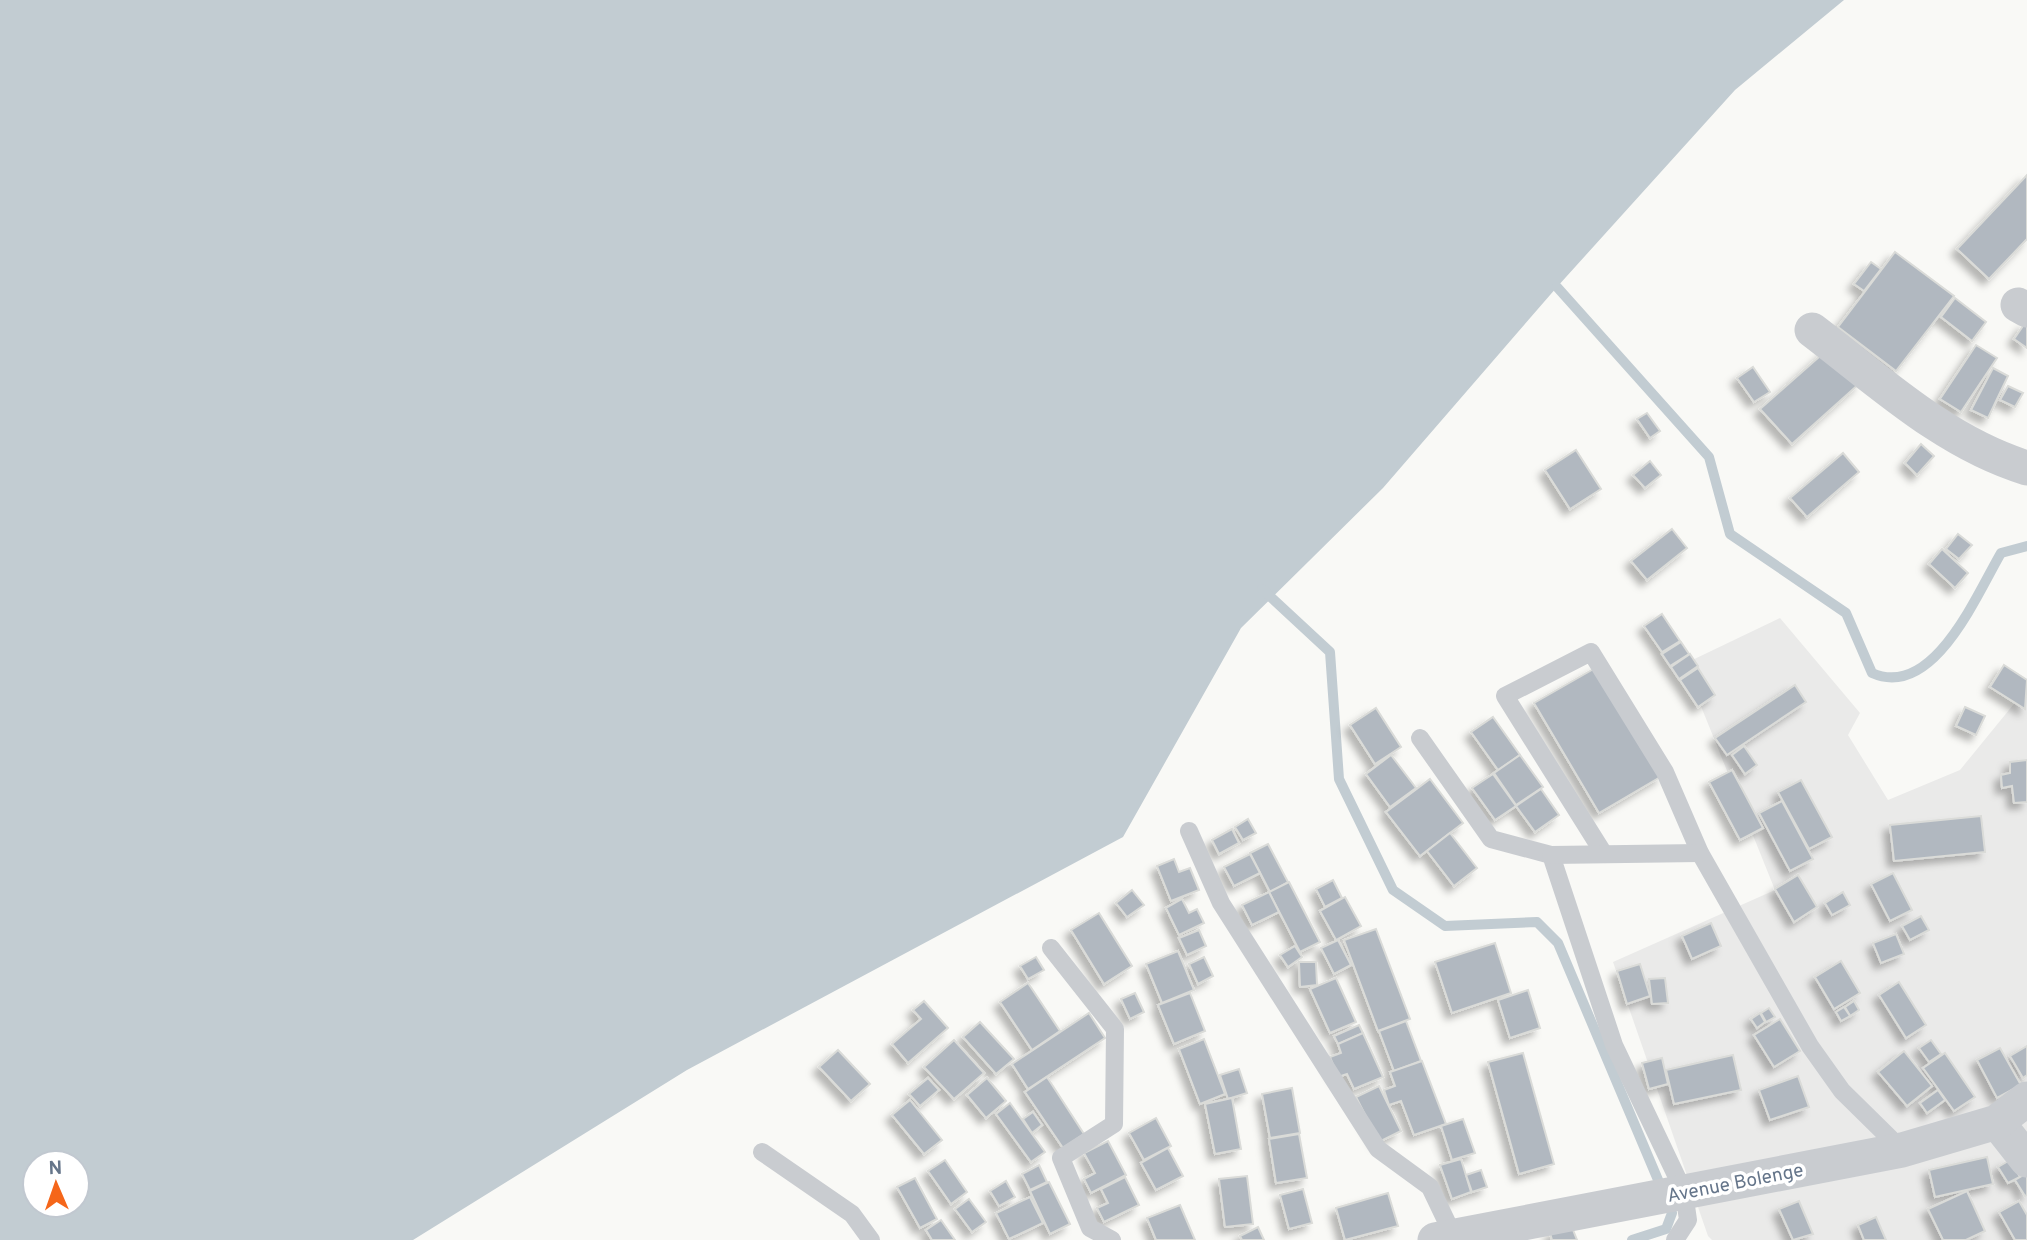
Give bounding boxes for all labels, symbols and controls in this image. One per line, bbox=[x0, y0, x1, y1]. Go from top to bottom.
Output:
north arrow bbox=[21, 1149, 91, 1219]
text: N bbox=[48, 1157, 63, 1181]
street label: Avenue Bolenge bbox=[1665, 1159, 1806, 1209]

